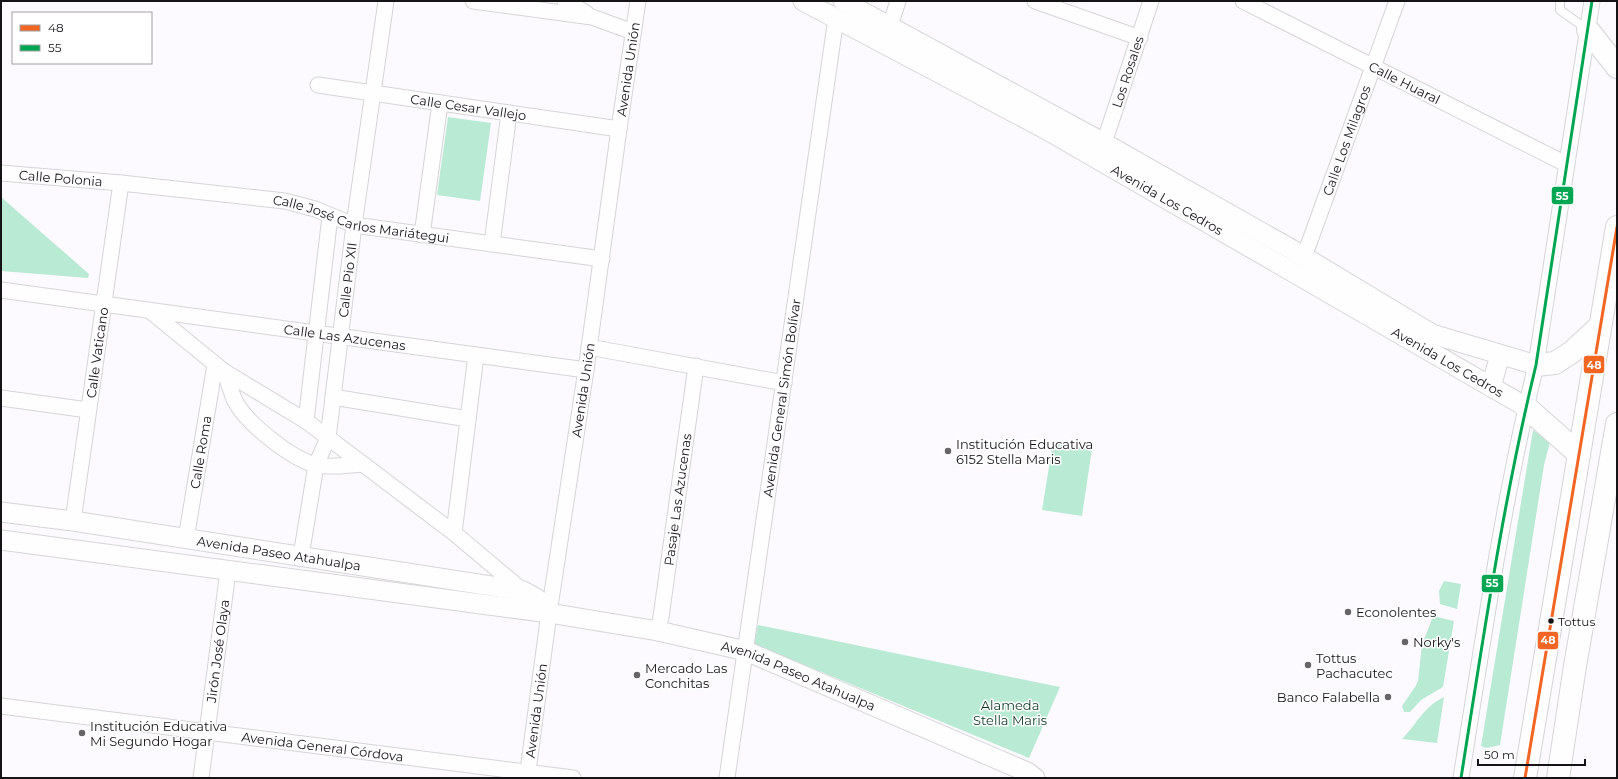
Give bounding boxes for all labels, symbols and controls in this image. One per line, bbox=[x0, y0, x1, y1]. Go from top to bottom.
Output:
legend bbox=[12, 12, 152, 64]
text: 48 bbox=[48, 20, 64, 35]
street label: Avenida Unión bbox=[613, 21, 643, 118]
street label: Los Rosales bbox=[1108, 34, 1147, 110]
text: 55 bbox=[48, 40, 62, 55]
street label: Calle Huaral bbox=[1366, 58, 1443, 107]
street label: Calle Los Milagros bbox=[1319, 83, 1374, 198]
street label: Calle Cesar Vallejo bbox=[409, 91, 527, 123]
street label: Avenida Los Cedros bbox=[1109, 161, 1226, 238]
street label: Calle Polonia bbox=[18, 167, 103, 189]
line badge: 55 bbox=[1551, 186, 1574, 205]
text: 55 bbox=[1555, 189, 1569, 203]
street label: Calle José Carlos Mariátegui bbox=[272, 192, 450, 246]
street label: Calle Pio XII bbox=[335, 241, 360, 318]
street label: Avenida General Simón Bolívar bbox=[759, 298, 804, 498]
street label: Calle Vaticano bbox=[83, 306, 111, 399]
street label: Calle Las Azucenas bbox=[283, 321, 407, 353]
street label: Avenida Los Cedros bbox=[1389, 323, 1507, 400]
street label: Avenida Unión bbox=[568, 342, 598, 438]
line badge: 48 bbox=[1583, 355, 1605, 374]
text: 48 bbox=[1587, 358, 1601, 372]
street label: Calle Roma bbox=[186, 414, 214, 490]
street label: Pasaje Las Azucenas bbox=[660, 432, 695, 567]
place label: Institución Educativa 6152 Stella Maris bbox=[956, 436, 1093, 467]
marker: Institución Educativa 6152 Stella Maris bbox=[943, 446, 953, 456]
street label: Avenida Paseo Atahualpa bbox=[196, 532, 362, 574]
line badge: 55 bbox=[1481, 574, 1504, 593]
text: 55 bbox=[1485, 576, 1499, 590]
street label: Jirón José Olaya bbox=[203, 598, 232, 705]
place label: Econolentes bbox=[1356, 604, 1436, 620]
marker: Econolentes bbox=[1343, 607, 1353, 617]
place label: Tottus bbox=[1558, 614, 1595, 629]
marker: Tottus bbox=[1546, 616, 1556, 626]
line badge: 48 bbox=[1537, 631, 1559, 650]
text: 48 bbox=[1541, 633, 1555, 647]
place label: Norky's bbox=[1413, 634, 1460, 650]
marker: Norky's bbox=[1400, 637, 1410, 647]
street label: Avenida Paseo Atahualpa bbox=[719, 638, 878, 714]
place label: Tottus Pachacutec bbox=[1316, 650, 1393, 681]
place label: Mercado Las Conchitas bbox=[645, 660, 727, 691]
marker: Tottus Pachacutec bbox=[1303, 660, 1313, 670]
street label: Avenida Unión bbox=[522, 662, 550, 759]
marker: Mercado Las Conchitas bbox=[632, 670, 642, 680]
place label: Banco Falabella bbox=[1277, 689, 1380, 705]
marker: Banco Falabella bbox=[1383, 692, 1393, 702]
park label: Alameda Stella Maris bbox=[973, 697, 1047, 728]
place label: Institución Educativa Mi Segundo Hogar bbox=[90, 718, 227, 749]
marker: Institución Educativa Mi Segundo Hogar bbox=[77, 728, 87, 738]
street label: Avenida General Córdova bbox=[241, 728, 404, 765]
scale bar bbox=[1478, 741, 1585, 767]
text: 50 m bbox=[1484, 747, 1515, 762]

